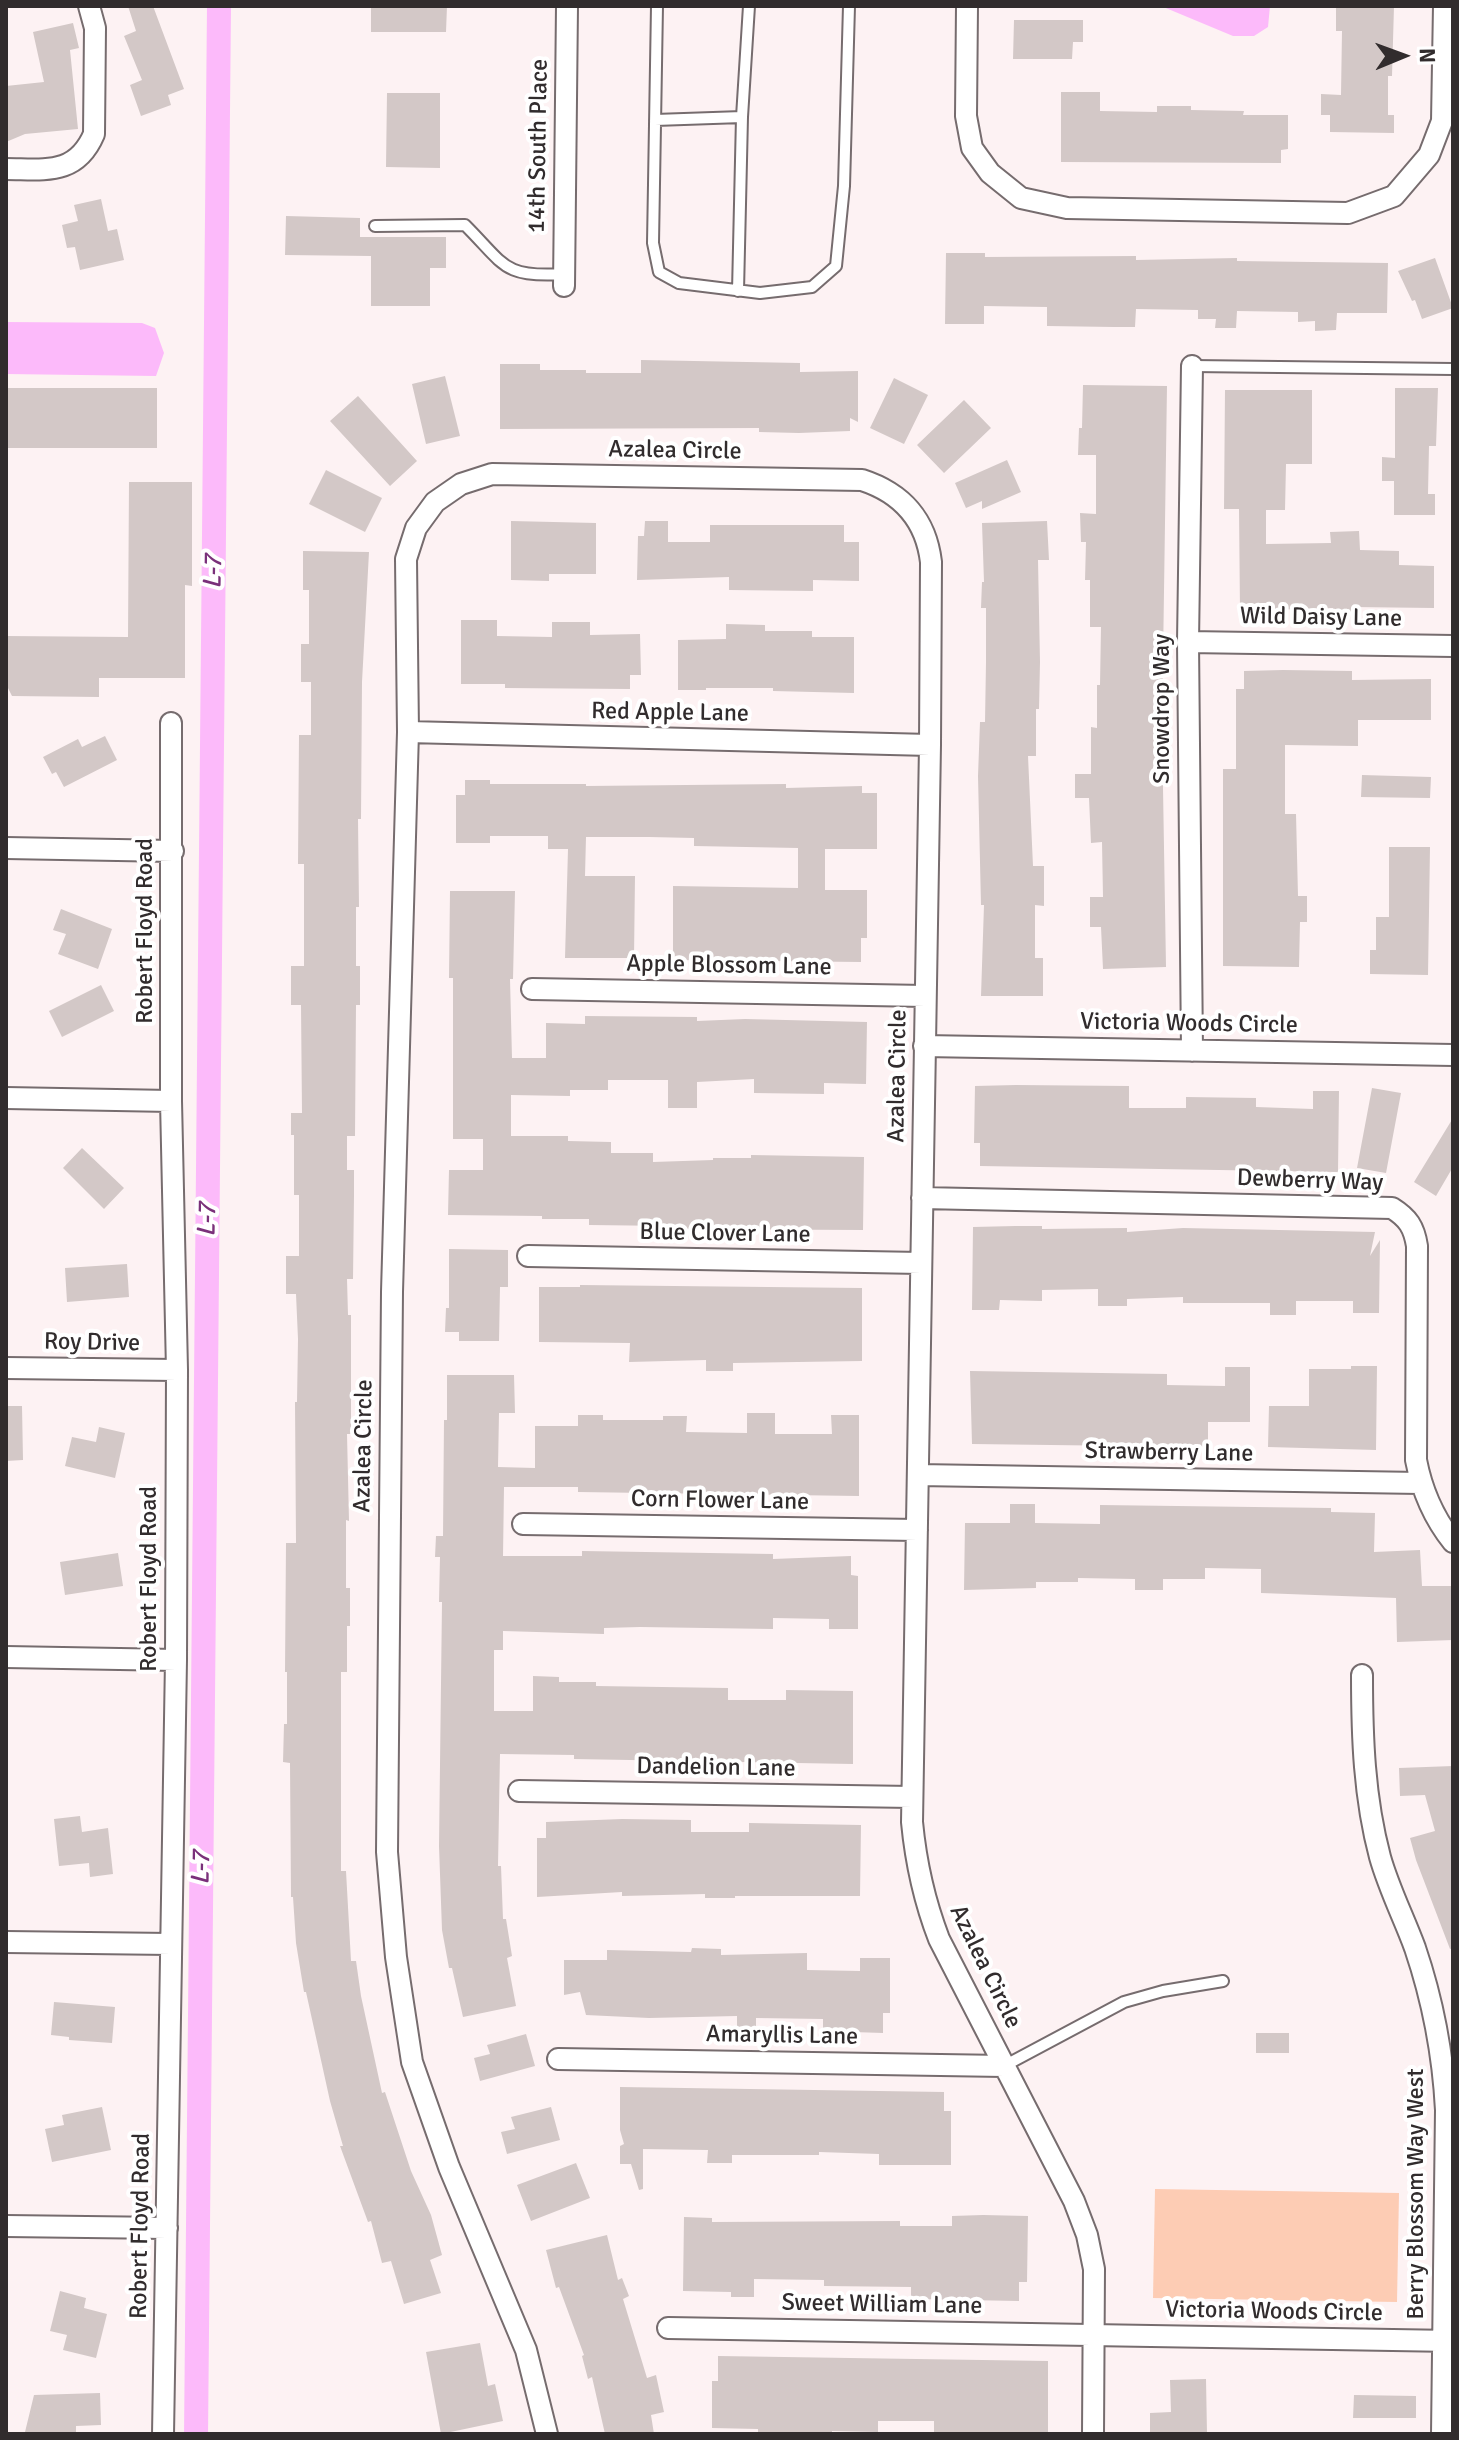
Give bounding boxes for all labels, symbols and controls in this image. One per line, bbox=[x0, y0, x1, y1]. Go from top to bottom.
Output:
north arrow bbox=[1363, 16, 1443, 96]
text: N bbox=[1414, 48, 1441, 63]
street label: 14th South Place bbox=[523, 59, 555, 233]
street label: Azalea Circle bbox=[608, 435, 742, 467]
water label: L-7 bbox=[198, 555, 230, 589]
street label: Wild Daisy Lane bbox=[1240, 602, 1402, 634]
street label: Snowdrop Way bbox=[1149, 634, 1177, 784]
street label: Red Apple Lane bbox=[591, 697, 749, 729]
street label: Robert Floyd Road bbox=[132, 838, 160, 1024]
street label: Apple Blossom Lane bbox=[626, 950, 832, 982]
street label: Victoria Woods Circle bbox=[1080, 1008, 1298, 1040]
street label: Azalea Circle bbox=[882, 1009, 914, 1143]
street label: Dewberry Way bbox=[1236, 1164, 1384, 1198]
water label: L-7 bbox=[192, 1203, 224, 1237]
street label: Blue Clover Lane bbox=[639, 1218, 811, 1250]
street label: Roy Drive bbox=[44, 1328, 140, 1358]
street label: Azalea Circle bbox=[348, 1379, 380, 1513]
street label: Strawberry Lane bbox=[1084, 1437, 1254, 1469]
street label: Corn Flower Lane bbox=[631, 1485, 809, 1517]
street label: Robert Floyd Road bbox=[136, 1486, 164, 1672]
street label: Dandelion Lane bbox=[636, 1752, 796, 1784]
water label: L-7 bbox=[186, 1851, 218, 1885]
street label: Azalea Circle bbox=[943, 1901, 1027, 2033]
street label: Amaryllis Lane bbox=[706, 2020, 858, 2052]
street label: Berry Blossom Way West bbox=[1403, 2068, 1431, 2320]
street label: Robert Floyd Road bbox=[125, 2133, 157, 2319]
street label: Sweet William Lane bbox=[781, 2289, 983, 2321]
street label: Victoria Woods Circle bbox=[1165, 2296, 1383, 2328]

